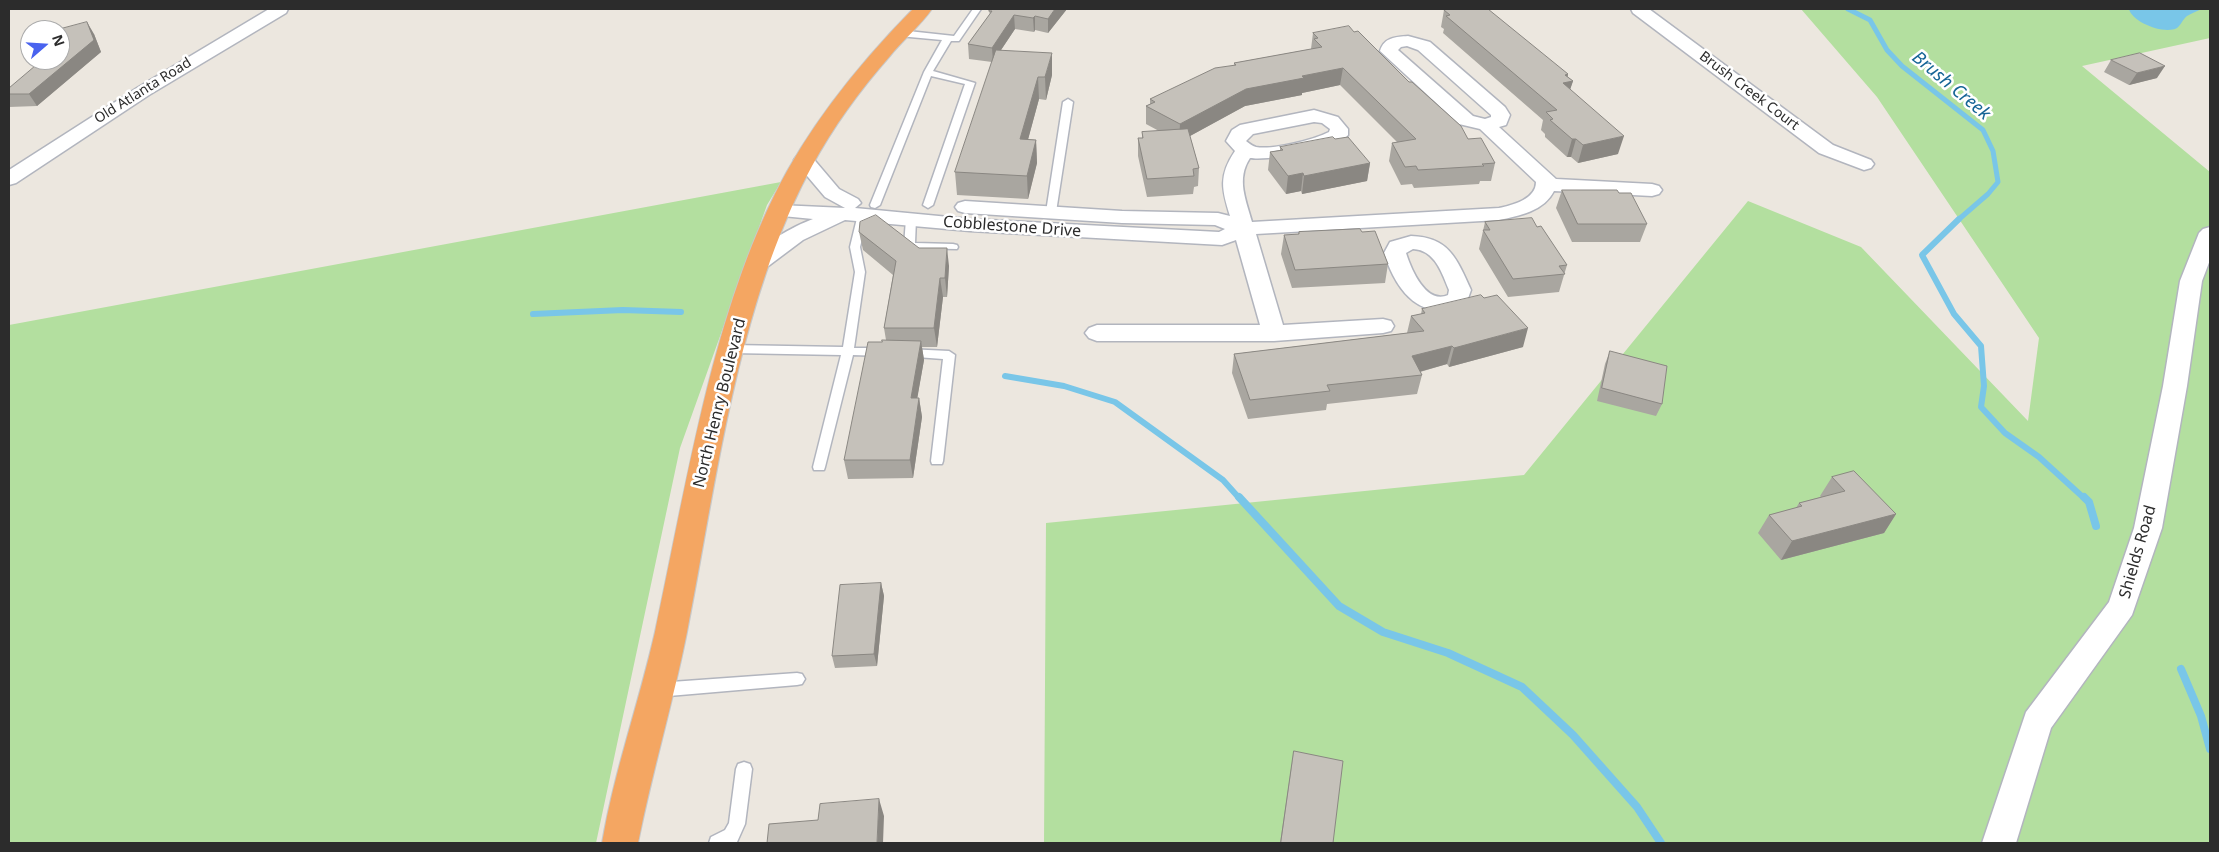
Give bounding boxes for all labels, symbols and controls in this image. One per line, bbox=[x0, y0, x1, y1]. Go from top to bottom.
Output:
north arrow bbox=[20, 20, 70, 70]
text: N bbox=[48, 32, 70, 49]
water label: Brush Creek bbox=[1907, 47, 1995, 125]
street label: Brush Creek Court bbox=[1696, 48, 1802, 134]
street label: Old Atlanta Road bbox=[91, 54, 195, 128]
street label: Cobblestone Drive bbox=[942, 213, 1082, 241]
street label: North Henry Boulevard bbox=[690, 316, 750, 490]
street label: Shields Road bbox=[2116, 503, 2160, 601]

